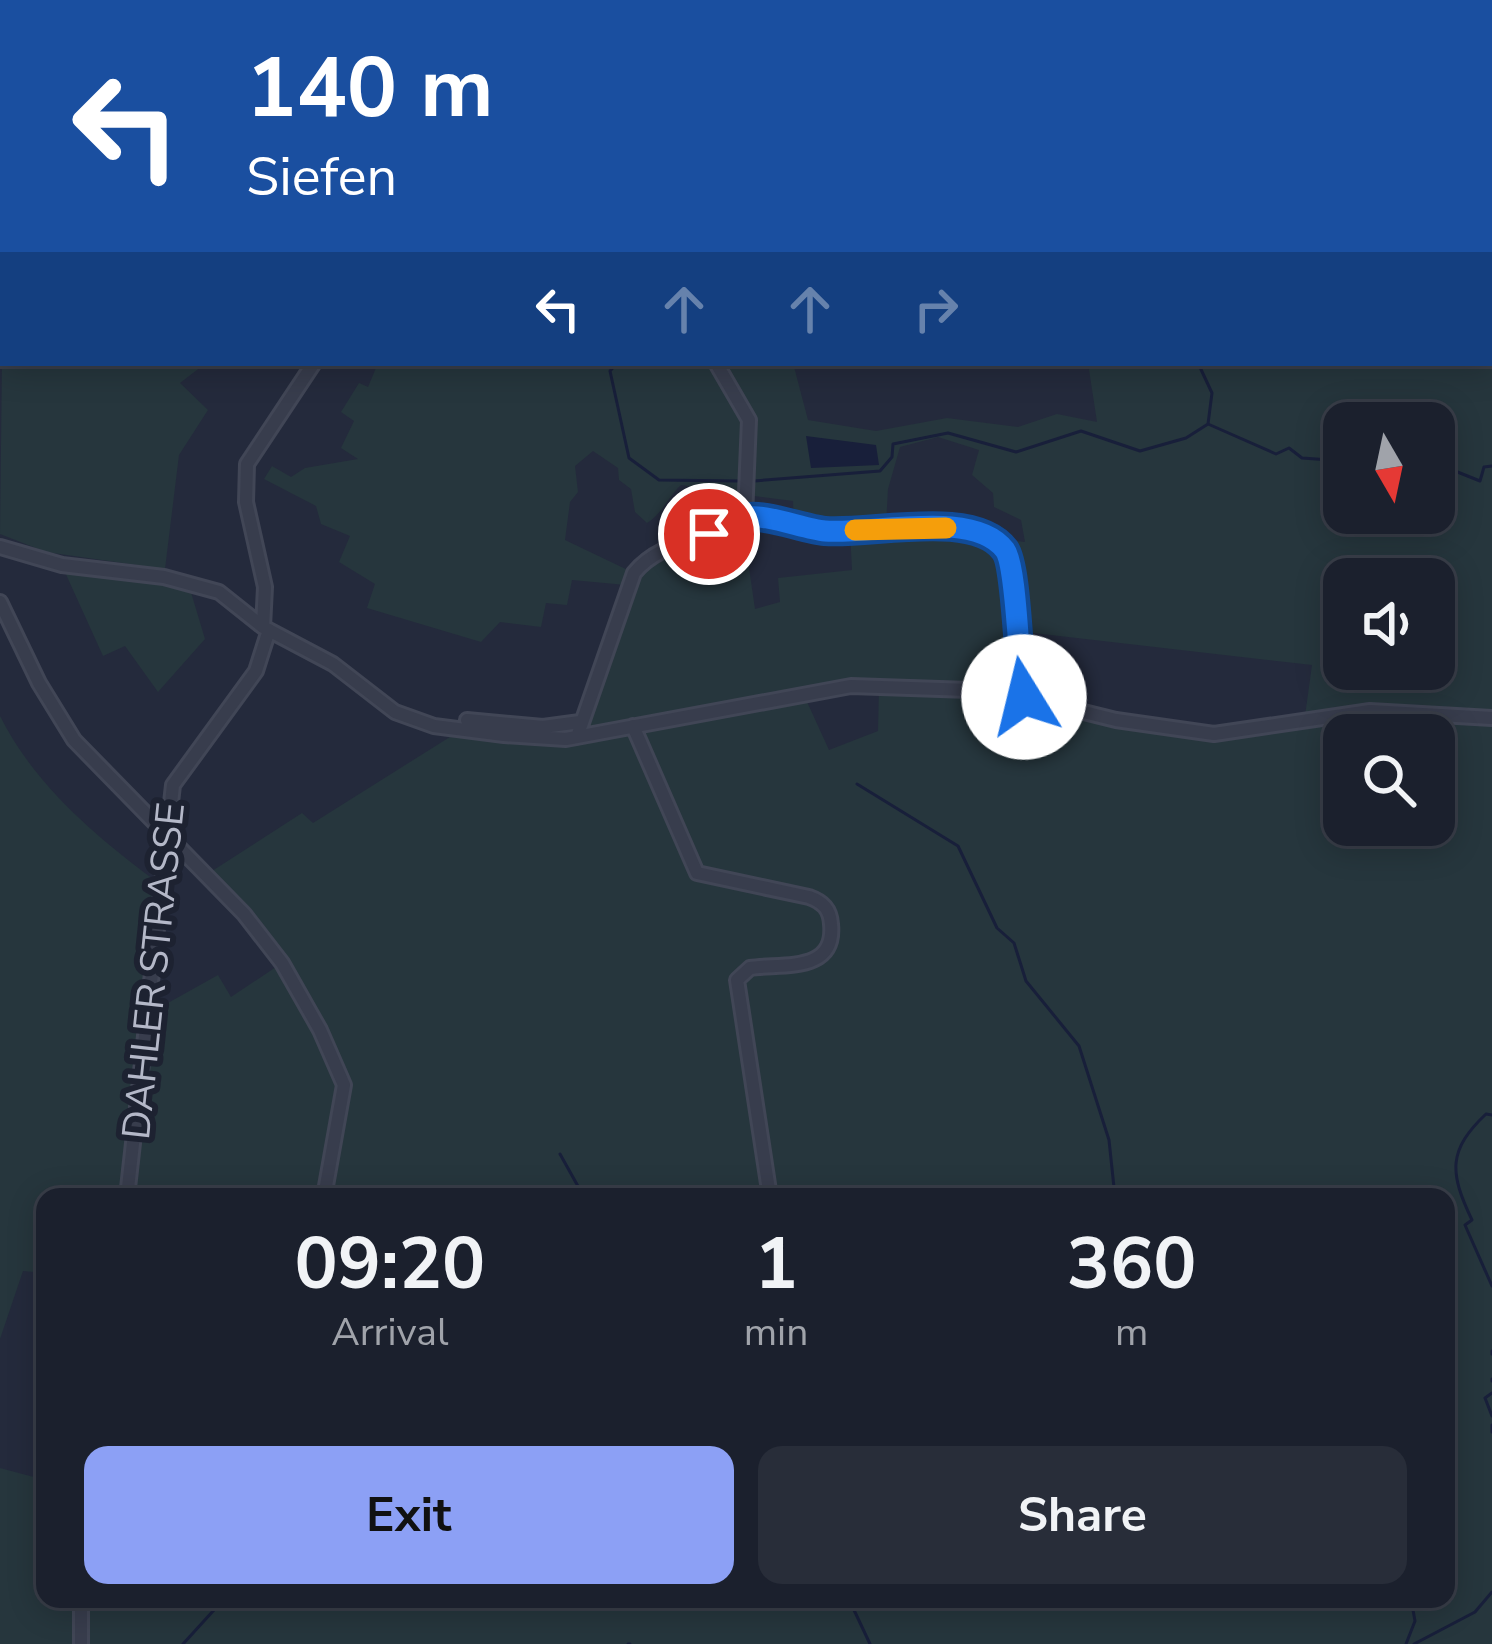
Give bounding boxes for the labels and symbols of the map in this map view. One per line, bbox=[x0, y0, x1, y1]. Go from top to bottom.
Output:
north arrow bbox=[1323, 402, 1455, 534]
pin bbox=[658, 483, 760, 585]
position arrow bbox=[961, 634, 1087, 760]
street label: DAHLER STRASSE bbox=[110, 800, 198, 1142]

